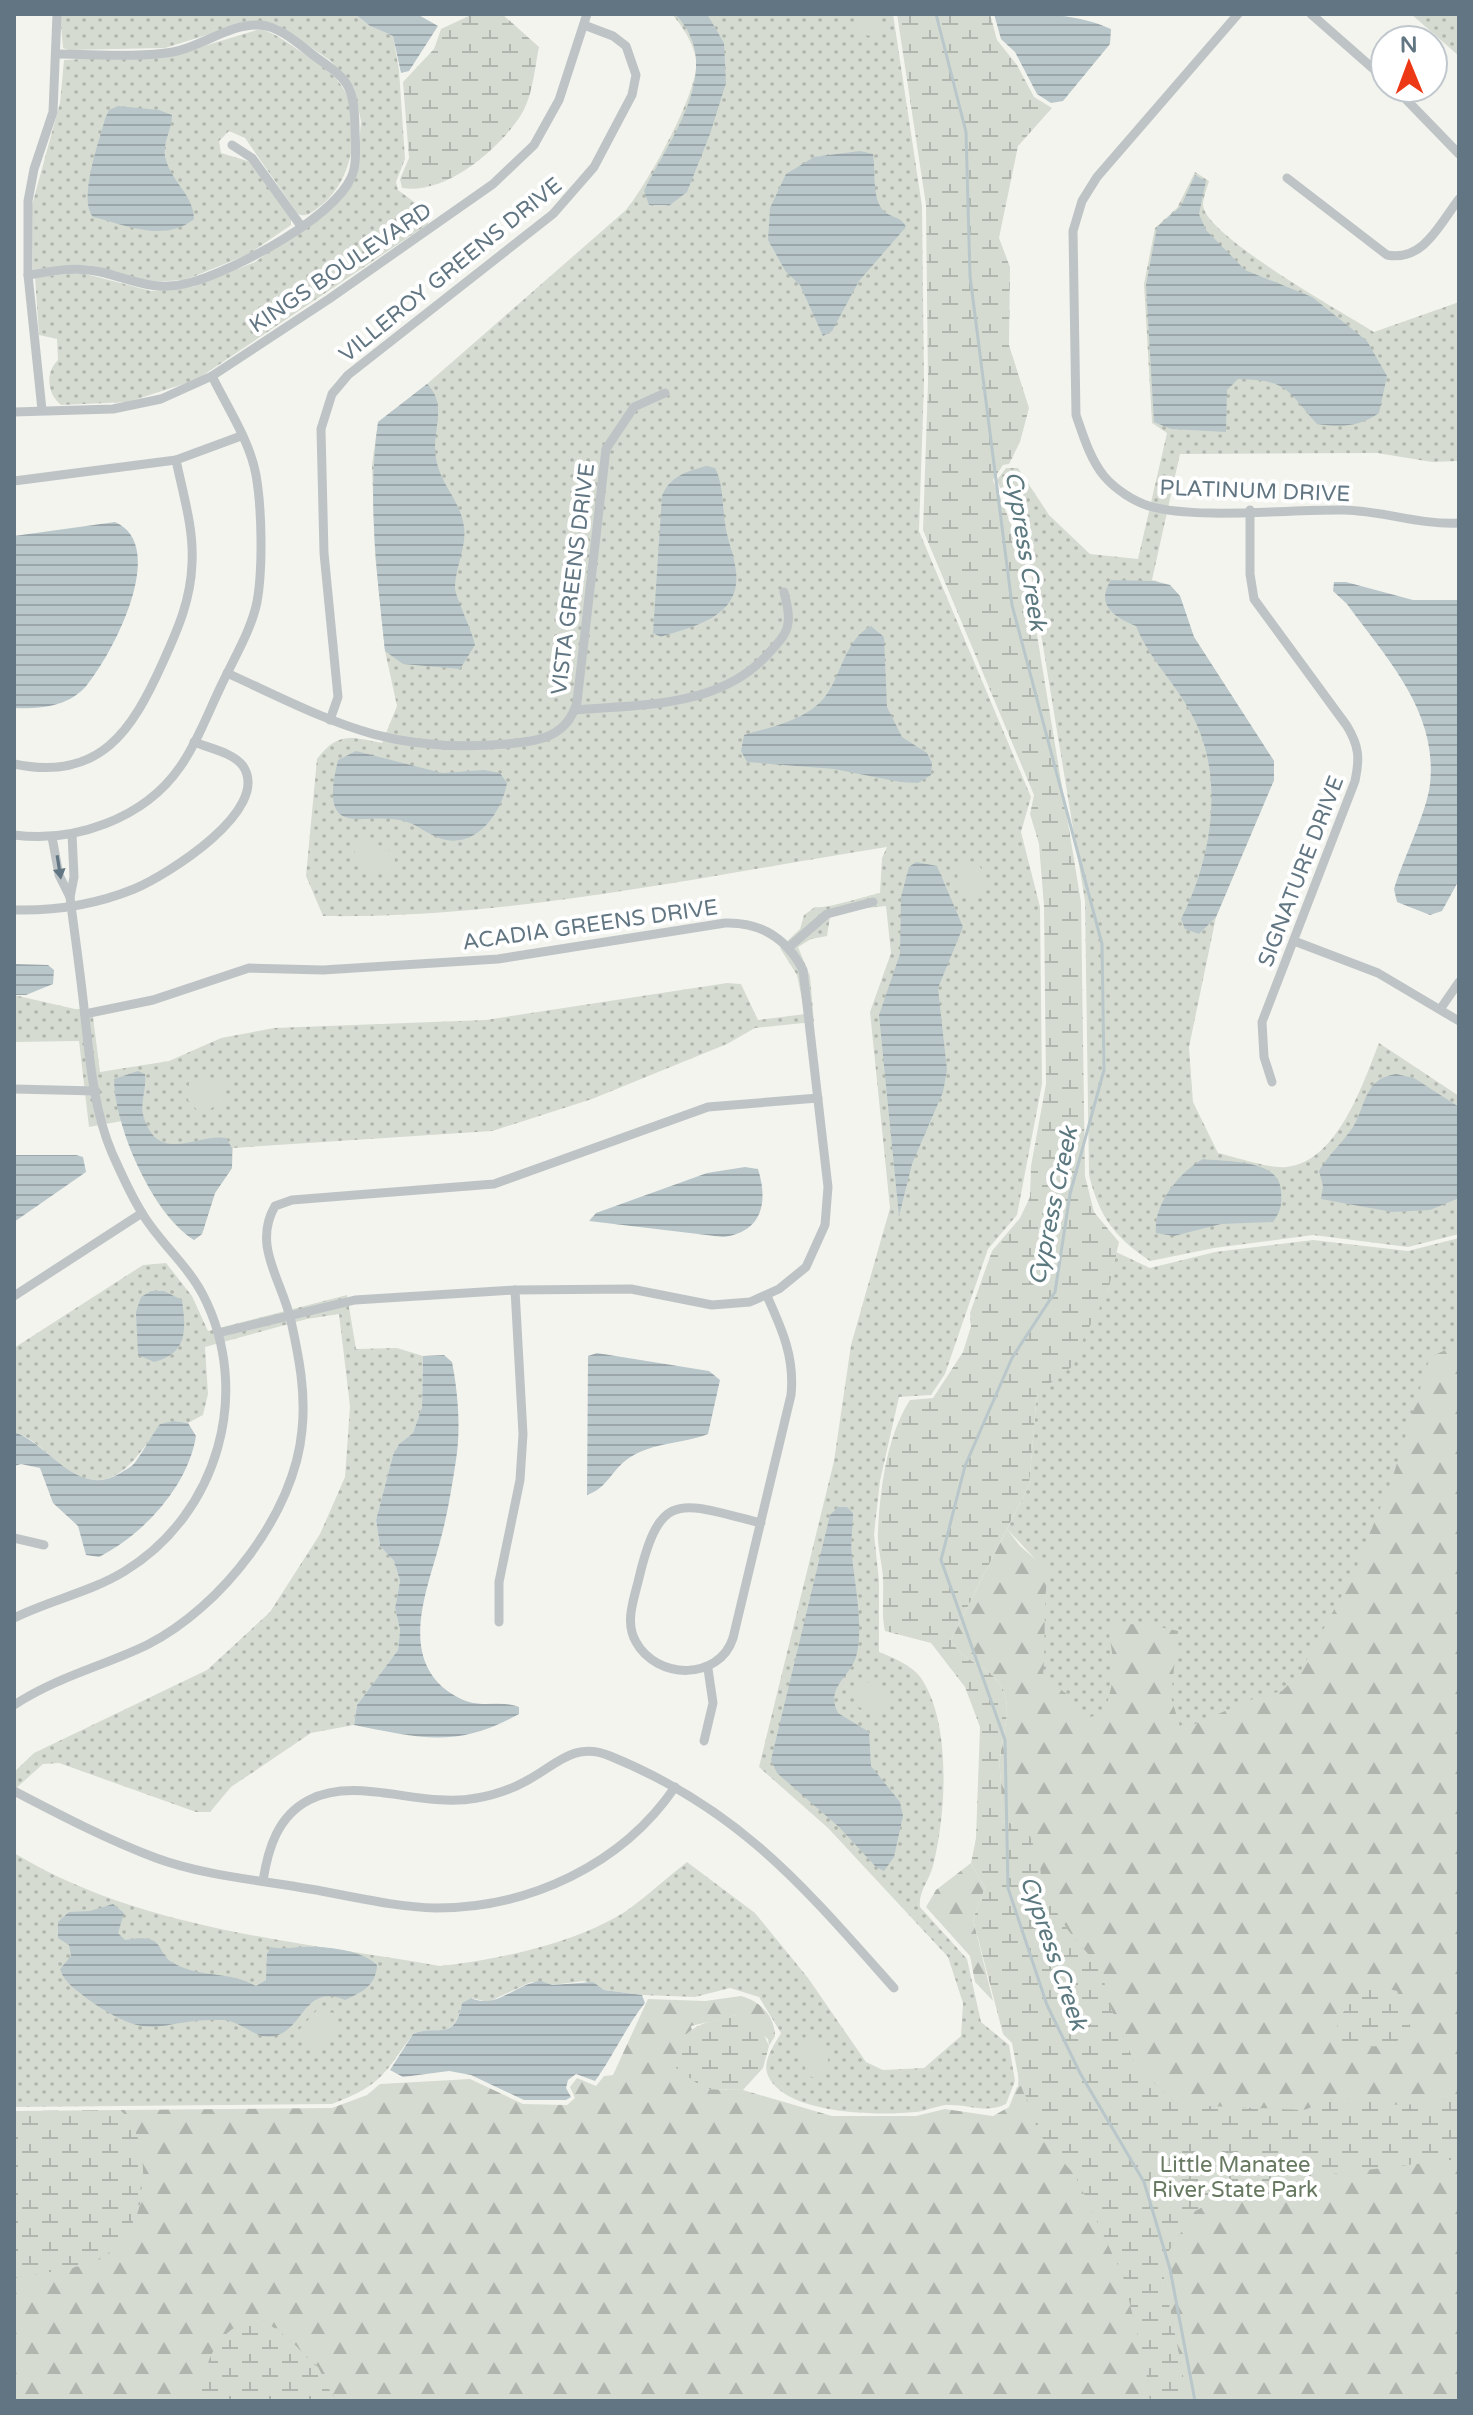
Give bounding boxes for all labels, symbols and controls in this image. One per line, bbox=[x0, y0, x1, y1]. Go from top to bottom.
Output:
north arrow bbox=[1369, 24, 1449, 104]
text: N bbox=[1400, 32, 1418, 58]
street label: VILLEROY GREENS DRIVE bbox=[334, 172, 567, 368]
street label: KINGS BOULEVARD bbox=[245, 197, 437, 338]
street label: VISTA GREENS DRIVE bbox=[546, 462, 600, 697]
water label: Cypress Creek bbox=[999, 469, 1053, 635]
street label: PLATINUM DRIVE bbox=[1159, 475, 1351, 507]
street label: SIGNATURE DRIVE bbox=[1253, 772, 1349, 971]
one-way arrow bbox=[53, 855, 66, 880]
street label: ACADIA GREENS DRIVE bbox=[461, 894, 720, 956]
water label: Cypress Creek bbox=[1023, 1123, 1085, 1288]
water label: Cypress Creek bbox=[1014, 1872, 1094, 2036]
park label: Little Manatee River State Park bbox=[1152, 2152, 1318, 2203]

